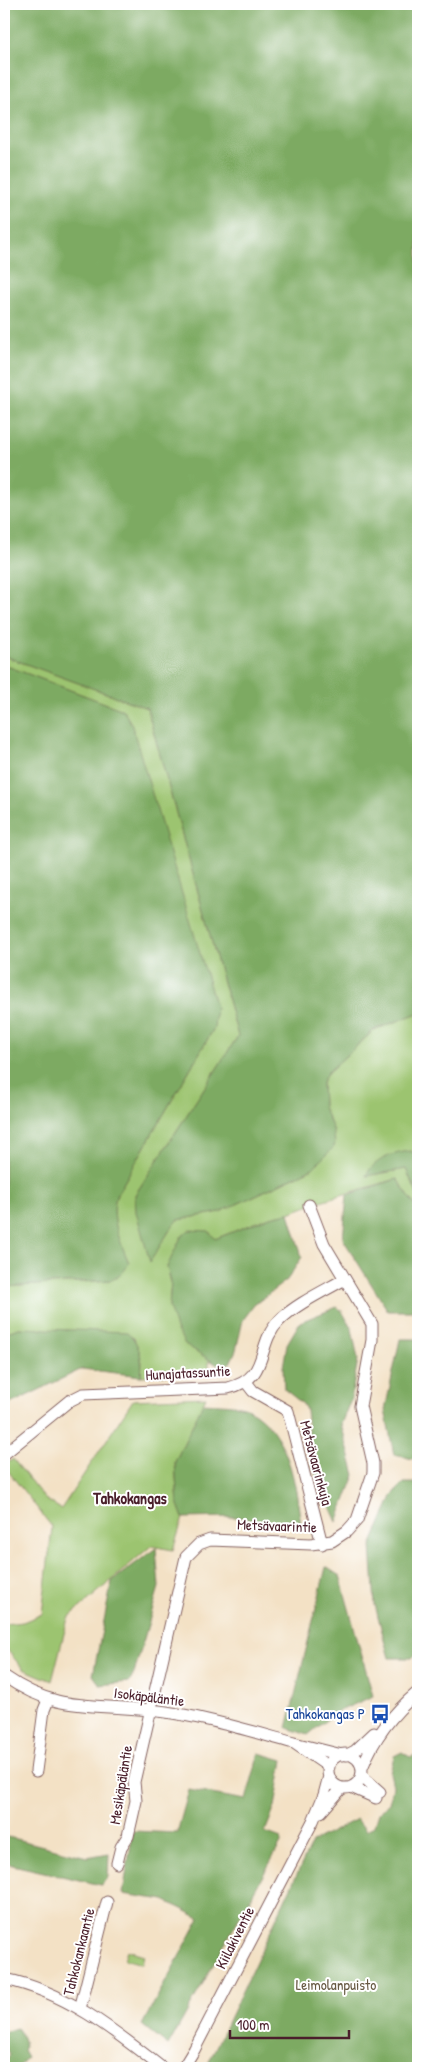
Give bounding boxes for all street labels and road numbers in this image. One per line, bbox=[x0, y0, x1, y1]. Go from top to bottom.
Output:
street label: Hunajatassuntie bbox=[145, 1360, 231, 1385]
street label: Metsävaarinkuja bbox=[295, 1418, 338, 1508]
street label: Metsävaarintie bbox=[237, 1514, 317, 1537]
street label: Isokäpäläntie bbox=[113, 1682, 186, 1711]
street label: Mesikäpäläntie bbox=[104, 1744, 137, 1826]
street label: Kiilakiventie bbox=[210, 1903, 259, 1973]
street label: Tahkokankaantie bbox=[57, 1906, 100, 1998]

